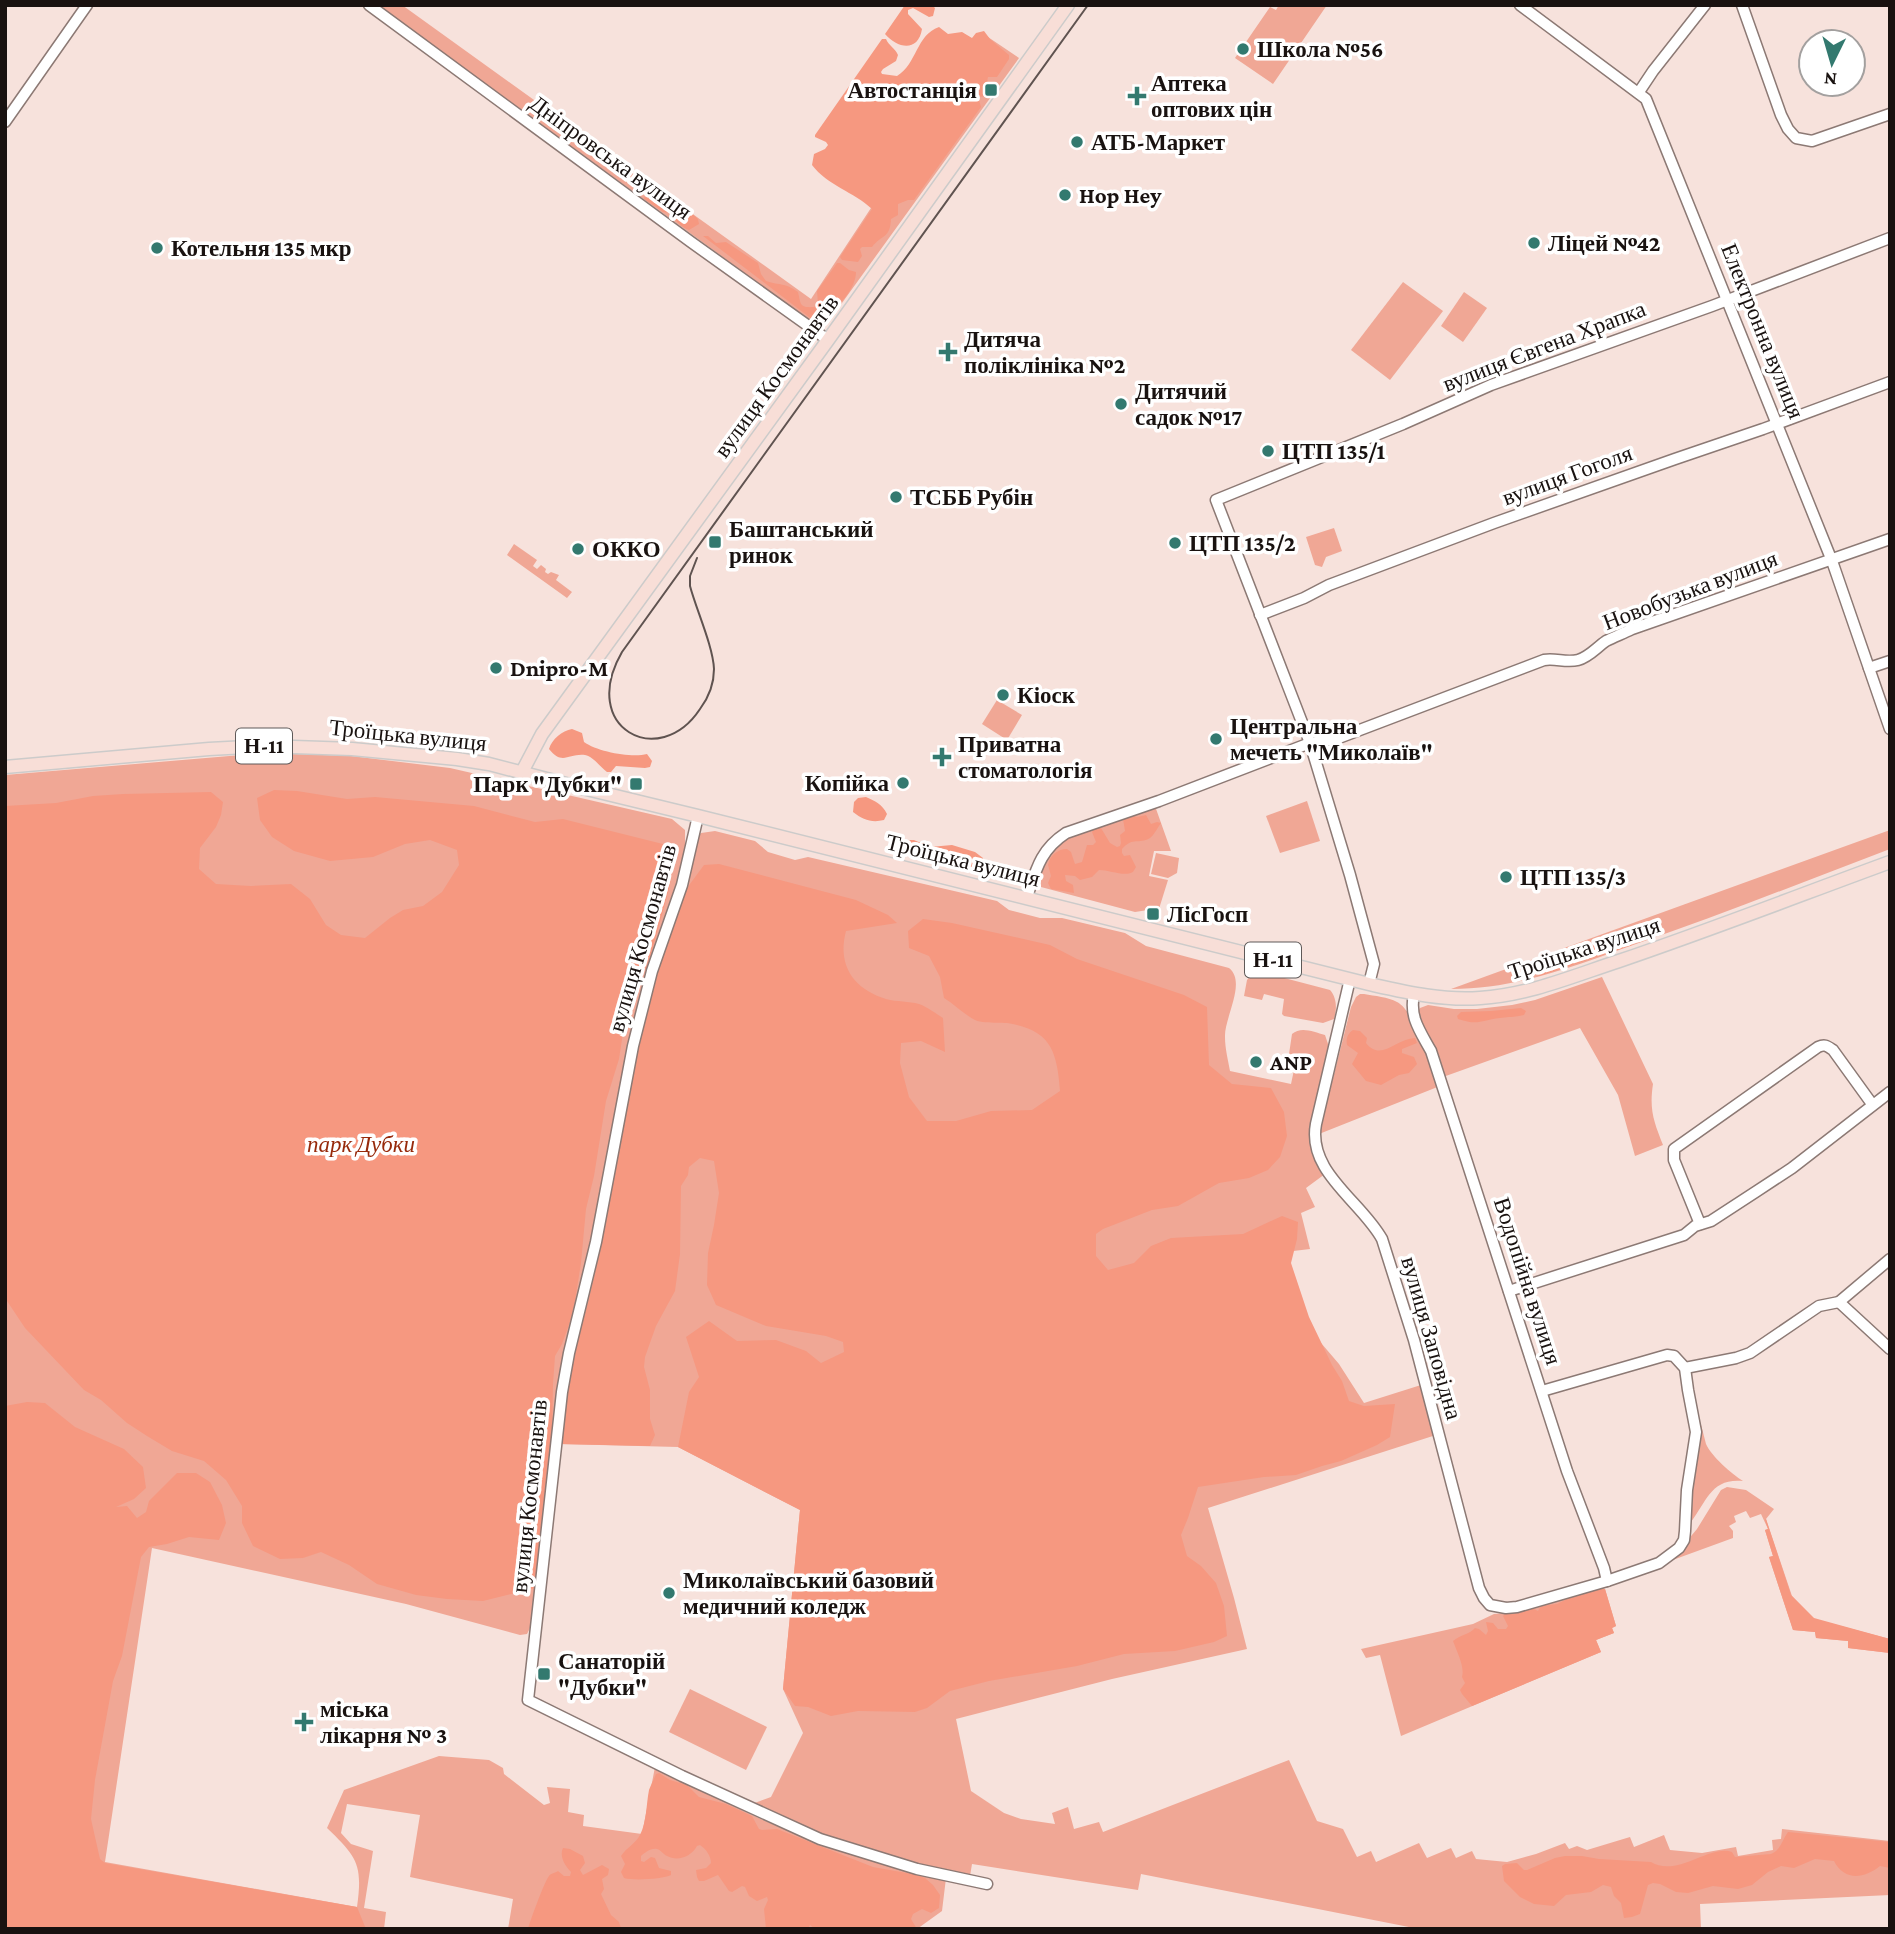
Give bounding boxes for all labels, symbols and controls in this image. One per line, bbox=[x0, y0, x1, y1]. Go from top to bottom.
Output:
north arrow bbox=[1797, 28, 1867, 98]
place label: Школа №56 bbox=[1257, 36, 1384, 62]
marker: Школа №56 bbox=[1235, 41, 1251, 57]
text: N bbox=[1823, 68, 1838, 90]
place label: Аптека оптових цін bbox=[1151, 70, 1272, 122]
place label: Автостанція bbox=[847, 77, 977, 103]
marker: Автостанція bbox=[983, 82, 999, 98]
marker: Аптека оптових цін bbox=[1129, 88, 1145, 104]
street label: Дніпровська вулиця bbox=[525, 90, 697, 225]
place label: АТБ-Маркет bbox=[1091, 129, 1226, 155]
marker: АТБ-Маркет bbox=[1069, 134, 1085, 150]
place label: Hop Hey bbox=[1079, 182, 1162, 208]
marker: Hop Hey bbox=[1057, 187, 1073, 203]
place label: Ліцей №42 bbox=[1548, 230, 1661, 256]
place label: Котельня 135 мкр bbox=[171, 235, 352, 261]
marker: Ліцей №42 bbox=[1526, 235, 1542, 251]
marker: Котельня 135 мкр bbox=[149, 240, 165, 256]
street label: Електронна вулиця bbox=[1716, 240, 1810, 423]
street label: вулиця Космонавтів bbox=[708, 290, 844, 462]
street label: вулиця Євгена Храпка bbox=[1439, 295, 1649, 397]
place label: Дитяча поліклініка №2 bbox=[964, 326, 1126, 378]
marker: Дитяча поліклініка №2 bbox=[938, 342, 958, 362]
place label: Дитячий садок №17 bbox=[1135, 378, 1242, 430]
marker: Дитячий садок №17 bbox=[1113, 396, 1129, 412]
place label: ЦТП 135/1 bbox=[1282, 438, 1385, 464]
street label: вулиця Гоголя bbox=[1498, 439, 1636, 511]
marker: ЦТП 135/1 bbox=[1260, 443, 1276, 459]
place label: ТСББ Рубін bbox=[910, 484, 1033, 510]
marker: ТСББ Рубін bbox=[888, 489, 904, 505]
place label: Баштанський ринок bbox=[729, 516, 874, 568]
place label: ЦТП 135/2 bbox=[1189, 530, 1296, 556]
marker: Баштанський ринок bbox=[707, 534, 723, 550]
marker: ЦТП 135/2 bbox=[1167, 535, 1183, 551]
place label: ОККО bbox=[592, 536, 661, 562]
marker: ОККО bbox=[570, 541, 586, 557]
street label: Новобузька вулиця bbox=[1599, 545, 1781, 635]
place label: Dnipro-M bbox=[510, 655, 608, 681]
marker: Dnipro-M bbox=[488, 660, 504, 676]
place label: Кіоск bbox=[1017, 682, 1076, 708]
marker: Кіоск bbox=[995, 687, 1011, 703]
place label: Центральна мечеть "Миколаїв" bbox=[1230, 713, 1433, 765]
street label: Троїцька вулиця bbox=[328, 714, 488, 756]
road number: Н-11 bbox=[236, 728, 292, 764]
place label: Приватна стоматологія bbox=[958, 731, 1093, 783]
marker: Центральна мечеть "Миколаїв" bbox=[1208, 731, 1224, 747]
marker: Приватна стоматологія bbox=[932, 747, 952, 767]
place label: Копійка bbox=[805, 770, 889, 796]
place label: Парк "Дубки" bbox=[473, 771, 622, 797]
marker: Копійка bbox=[895, 775, 911, 791]
marker: Парк "Дубки" bbox=[628, 776, 644, 792]
street label: Троїцька вулиця bbox=[883, 828, 1043, 892]
street label: вулиця Космонавтів bbox=[603, 841, 681, 1035]
place label: ЦТП 135/3 bbox=[1520, 864, 1626, 890]
marker: ЦТП 135/3 bbox=[1498, 869, 1514, 885]
place label: ЛісГосп bbox=[1167, 901, 1248, 927]
marker: ЛісГосп bbox=[1145, 906, 1161, 922]
street label: Троїцька вулиця bbox=[1505, 911, 1664, 985]
road number: Н-11 bbox=[1245, 942, 1301, 978]
place label: ANP bbox=[1269, 1049, 1312, 1075]
marker: ANP bbox=[1248, 1054, 1264, 1070]
park label: парк Дубки bbox=[307, 1131, 415, 1157]
street label: Водопійна вулиця bbox=[1489, 1194, 1567, 1368]
street label: вулиця Заповідна bbox=[1396, 1254, 1468, 1422]
street label: вулиця Космонавтів bbox=[506, 1398, 552, 1594]
place label: Миколаївський базовий медичний коледж bbox=[683, 1567, 934, 1619]
marker: Миколаївський базовий медичний коледж bbox=[661, 1585, 677, 1601]
place label: Санаторій "Дубки" bbox=[558, 1648, 665, 1700]
marker: Санаторій "Дубки" bbox=[536, 1666, 552, 1682]
place label: міська лікарня № 3 bbox=[320, 1696, 447, 1748]
marker: міська лікарня № 3 bbox=[294, 1712, 314, 1732]

